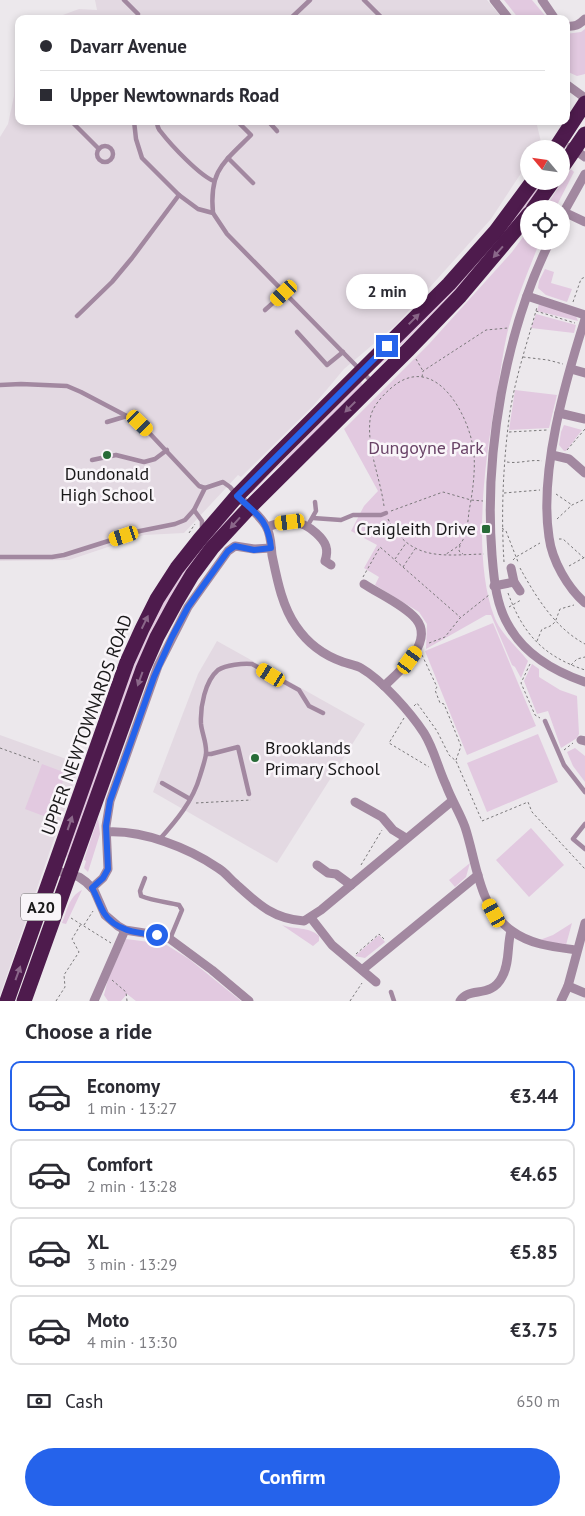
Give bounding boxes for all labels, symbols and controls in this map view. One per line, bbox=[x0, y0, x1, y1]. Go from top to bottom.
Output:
text: Davarr Avenue bbox=[70, 34, 187, 58]
text: Upper Newtownards Road bbox=[70, 83, 279, 107]
north arrow bbox=[520, 140, 570, 190]
map controls bbox=[520, 140, 570, 250]
button: locate bbox=[520, 200, 570, 250]
one-way arrow bbox=[492, 245, 504, 257]
callout: 2 min bbox=[346, 274, 428, 308]
car bbox=[267, 277, 300, 309]
text: 2 min bbox=[367, 281, 407, 301]
one-way arrow bbox=[408, 313, 420, 325]
route end bbox=[376, 335, 398, 357]
one-way arrow bbox=[344, 401, 356, 413]
car bbox=[123, 407, 156, 439]
park label: Dungoyne Park bbox=[368, 436, 484, 459]
marker: Dundonald High School bbox=[101, 449, 113, 461]
place label: Dundonald High School bbox=[60, 462, 154, 506]
car bbox=[274, 513, 305, 531]
one-way arrow bbox=[230, 516, 241, 529]
place label: Craigleith Drive bbox=[356, 517, 476, 540]
marker: Craigleith Drive bbox=[480, 523, 492, 535]
car bbox=[107, 524, 140, 548]
street label: UPPER NEWTOWNARDS ROAD bbox=[36, 611, 137, 838]
one-way arrow bbox=[141, 615, 149, 629]
car bbox=[395, 643, 424, 677]
car bbox=[254, 661, 287, 689]
one-way arrow bbox=[136, 672, 143, 687]
place label: Brooklands Primary School bbox=[265, 736, 380, 780]
marker: Brooklands Primary School bbox=[249, 752, 261, 764]
one-way arrow bbox=[67, 816, 74, 831]
road number: A20 bbox=[21, 894, 61, 920]
car bbox=[480, 896, 507, 930]
route start bbox=[146, 924, 168, 946]
one-way arrow bbox=[14, 965, 22, 980]
text: Choose a ride bbox=[25, 1017, 152, 1045]
icon: car bbox=[27, 1074, 72, 1119]
text: Economy bbox=[87, 1074, 160, 1098]
text: €3.44 bbox=[510, 1084, 558, 1108]
text: 1 min · 13:27 bbox=[87, 1098, 177, 1118]
icon: car bbox=[27, 1152, 72, 1197]
text: Comfort bbox=[87, 1152, 153, 1176]
text: €4.65 bbox=[510, 1162, 558, 1186]
text: 2 min · 13:28 bbox=[87, 1176, 177, 1196]
icon: car bbox=[27, 1230, 72, 1275]
text: XL bbox=[87, 1230, 109, 1254]
text: €5.85 bbox=[510, 1240, 558, 1264]
text: 3 min · 13:29 bbox=[87, 1254, 177, 1274]
icon: car bbox=[27, 1308, 72, 1353]
text: Moto bbox=[87, 1308, 129, 1332]
text: €3.75 bbox=[510, 1318, 558, 1342]
text: 4 min · 13:30 bbox=[87, 1332, 177, 1352]
icon: cash bbox=[25, 1387, 53, 1415]
text: Cash bbox=[65, 1389, 103, 1413]
text: 650 m bbox=[517, 1391, 560, 1411]
button: Confirm bbox=[25, 1448, 560, 1506]

